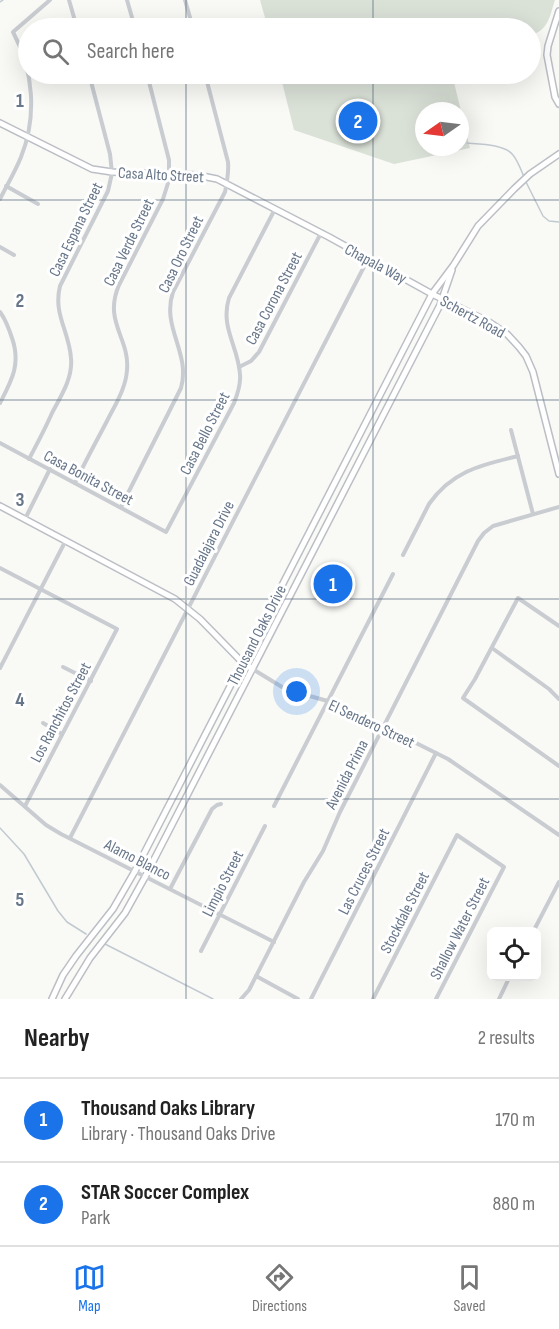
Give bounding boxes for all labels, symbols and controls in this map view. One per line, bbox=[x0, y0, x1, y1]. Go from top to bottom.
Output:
search box bbox=[18, 18, 541, 84]
icon: search bbox=[39, 35, 72, 68]
text: Search here bbox=[87, 38, 174, 65]
text: 1 bbox=[16, 89, 24, 113]
pin: 2 bbox=[338, 98, 378, 144]
north arrow bbox=[415, 102, 469, 156]
street label: Casa Alto Street bbox=[118, 164, 204, 187]
street label: Casa Espana Street bbox=[45, 179, 107, 280]
street label: Casa Verde Street bbox=[100, 196, 159, 289]
street label: Casa Oro Street bbox=[155, 213, 208, 296]
street label: Chapala Way bbox=[341, 240, 410, 289]
street label: Casa Corona Street bbox=[242, 249, 307, 348]
text: 2 bbox=[16, 289, 24, 313]
street label: Schertz Road bbox=[437, 292, 508, 343]
street label: Casa Bello Street bbox=[176, 389, 234, 478]
street label: Casa Bonita Street bbox=[40, 447, 137, 510]
text: 3 bbox=[16, 488, 25, 512]
street label: Guadalajara Drive bbox=[180, 498, 239, 589]
pin: 1 bbox=[314, 562, 352, 606]
street label: Thousand Oaks Drive bbox=[224, 582, 291, 689]
street label: Los Ranchitos Street bbox=[27, 659, 96, 766]
your location bbox=[282, 677, 311, 706]
text: 4 bbox=[15, 688, 25, 712]
street label: El Sendero Street bbox=[325, 696, 417, 753]
street label: Avenida Prima bbox=[321, 737, 373, 813]
street label: Las Cruces Street bbox=[334, 825, 394, 918]
street label: Alamo Blanco bbox=[100, 835, 174, 885]
street label: Limpio Street bbox=[199, 847, 248, 920]
street label: Stockdale Street bbox=[377, 869, 434, 957]
street label: Shallow Water Street bbox=[426, 874, 494, 983]
text: 5 bbox=[16, 888, 25, 912]
map controls bbox=[487, 927, 541, 981]
button: locate bbox=[487, 927, 541, 981]
text: Nearby bbox=[24, 1023, 90, 1054]
text: 2 results bbox=[478, 1026, 535, 1050]
text: Thousand Oaks Library bbox=[81, 1095, 255, 1122]
text: 1 bbox=[40, 1108, 47, 1132]
text: 170 m bbox=[495, 1108, 535, 1132]
text: Library · Thousand Oaks Drive bbox=[81, 1122, 276, 1146]
text: STAR Soccer Complex bbox=[81, 1179, 249, 1206]
text: 2 bbox=[39, 1192, 48, 1216]
text: 880 m bbox=[493, 1192, 535, 1216]
text: Park bbox=[81, 1206, 110, 1230]
tab: Map bbox=[73, 1261, 106, 1316]
tab: Directions bbox=[252, 1261, 307, 1316]
tab: Saved bbox=[453, 1261, 486, 1316]

